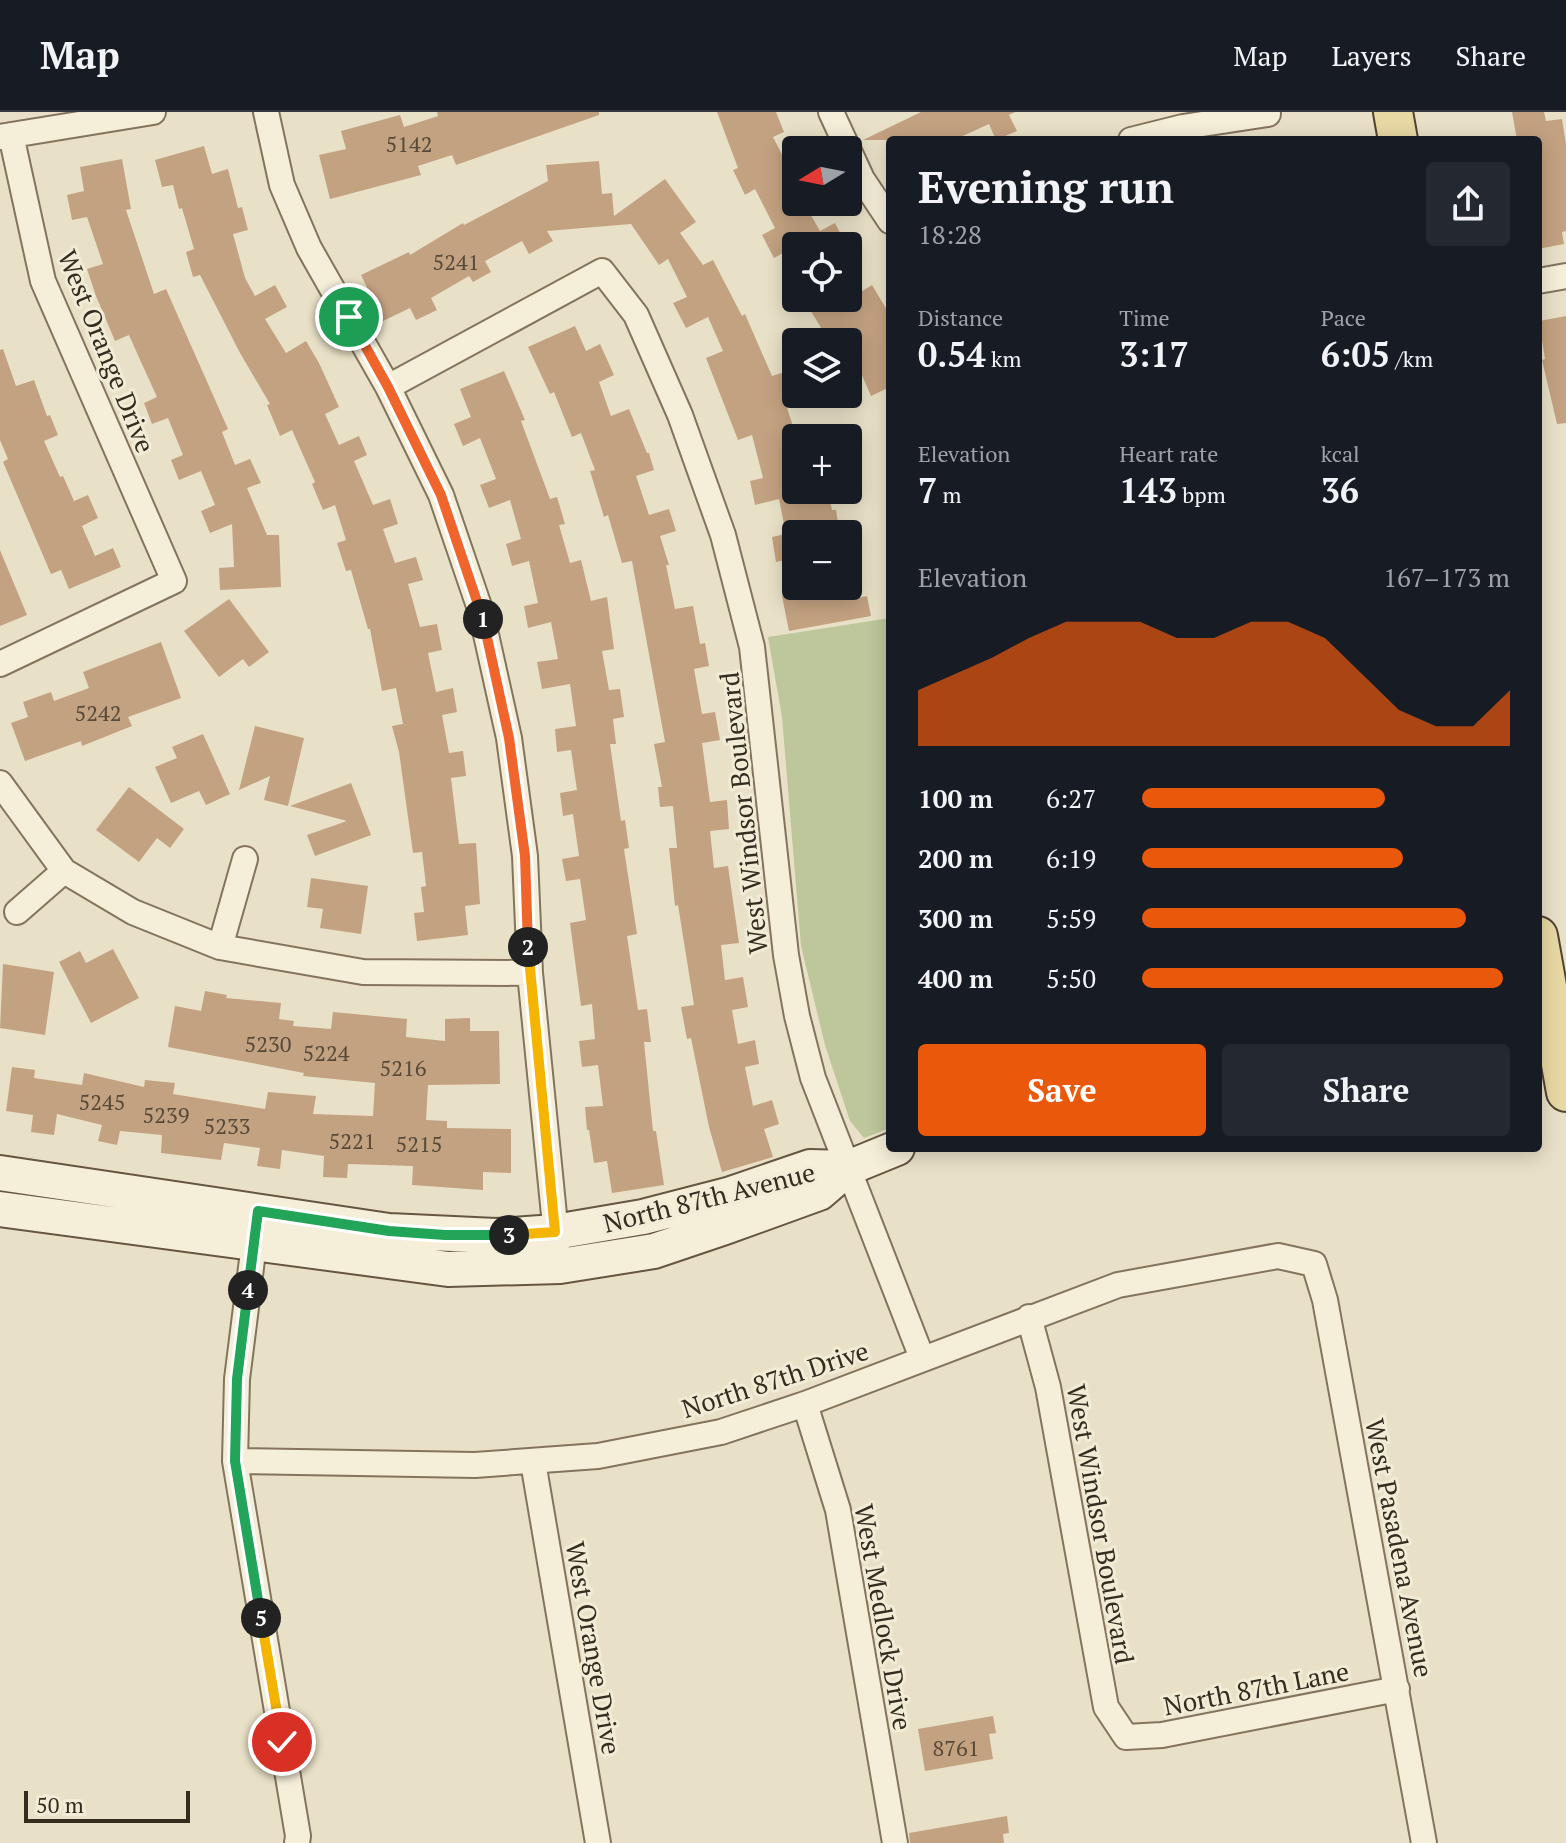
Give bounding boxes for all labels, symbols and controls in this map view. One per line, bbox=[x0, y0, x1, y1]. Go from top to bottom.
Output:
text: Map bbox=[40, 30, 120, 80]
text: Map bbox=[1233, 37, 1287, 74]
text: Layers bbox=[1331, 37, 1412, 74]
text: Share bbox=[1456, 37, 1526, 74]
house number: 5142 bbox=[386, 129, 432, 158]
north arrow bbox=[782, 136, 862, 216]
map controls bbox=[782, 136, 862, 600]
text: Evening run bbox=[918, 157, 1174, 216]
button: share bbox=[1426, 162, 1510, 246]
text: 18:28 bbox=[918, 217, 982, 251]
button: locate bbox=[782, 232, 862, 312]
street label: West Orange Drive bbox=[51, 245, 163, 457]
house number: 5241 bbox=[433, 247, 479, 276]
pin bbox=[315, 283, 383, 351]
icon: arrive bbox=[327, 295, 371, 339]
text: Distance bbox=[918, 303, 1003, 332]
text: Time bbox=[1119, 303, 1170, 332]
text: Pace bbox=[1321, 303, 1366, 332]
button: layers bbox=[782, 328, 862, 408]
text: 0.54 bbox=[918, 332, 986, 377]
text: 3:17 bbox=[1119, 332, 1189, 377]
text: 6:05 bbox=[1321, 332, 1390, 377]
text: km bbox=[986, 344, 1021, 373]
text: /km bbox=[1390, 344, 1433, 373]
button: + bbox=[782, 424, 862, 504]
text: Elevation bbox=[918, 439, 1010, 468]
text: Heart rate bbox=[1119, 439, 1218, 468]
text: kcal bbox=[1321, 439, 1360, 468]
text: 7 bbox=[918, 468, 937, 513]
text: 143 bbox=[1119, 468, 1177, 513]
text: 36 bbox=[1321, 468, 1359, 513]
text: m bbox=[937, 480, 962, 509]
text: bpm bbox=[1177, 480, 1226, 509]
button: − bbox=[782, 520, 862, 600]
text: Elevation bbox=[918, 560, 1027, 594]
text: 167–173 m bbox=[1383, 560, 1510, 594]
pin: 1 bbox=[463, 599, 503, 639]
text: 1 bbox=[477, 604, 489, 633]
street label: West Windsor Boulevard bbox=[711, 670, 775, 956]
house number: 5242 bbox=[75, 698, 121, 727]
text: 100 m bbox=[918, 781, 993, 815]
text: 6:27 bbox=[1046, 781, 1096, 815]
text: 200 m bbox=[918, 841, 993, 875]
text: 6:19 bbox=[1046, 841, 1096, 875]
text: 300 m bbox=[918, 901, 993, 935]
text: 5:59 bbox=[1046, 901, 1096, 935]
pin: 2 bbox=[508, 927, 548, 967]
text: 2 bbox=[522, 932, 534, 961]
text: 400 m bbox=[918, 961, 993, 995]
text: 5:50 bbox=[1046, 961, 1096, 995]
house number: 5230 bbox=[245, 1029, 291, 1058]
house number: 5224 bbox=[303, 1038, 350, 1067]
button: Save bbox=[918, 1044, 1206, 1136]
button: Share bbox=[1222, 1044, 1510, 1136]
house number: 5216 bbox=[380, 1053, 427, 1082]
house number: 5245 bbox=[79, 1087, 125, 1116]
house number: 5239 bbox=[143, 1100, 189, 1129]
house number: 5233 bbox=[204, 1111, 250, 1140]
house number: 5221 bbox=[329, 1126, 375, 1155]
house number: 5215 bbox=[396, 1129, 442, 1158]
street label: North 87th Avenue bbox=[600, 1154, 818, 1240]
pin: 3 bbox=[489, 1215, 529, 1255]
text: 3 bbox=[503, 1220, 515, 1249]
pin: 4 bbox=[228, 1270, 268, 1310]
text: 4 bbox=[242, 1275, 254, 1304]
street label: North 87th Drive bbox=[677, 1333, 873, 1425]
street label: West Windsor Boulevard bbox=[1060, 1382, 1142, 1666]
street label: West Pasadena Avenue bbox=[1358, 1416, 1442, 1680]
street label: West Medlock Drive bbox=[847, 1501, 921, 1733]
street label: West Orange Drive bbox=[559, 1539, 629, 1757]
pin: 5 bbox=[241, 1598, 281, 1638]
text: 5 bbox=[255, 1603, 267, 1632]
street label: North 87th Lane bbox=[1160, 1653, 1352, 1723]
pin bbox=[248, 1708, 316, 1776]
icon: check bbox=[260, 1720, 304, 1764]
house number: 8761 bbox=[933, 1733, 979, 1762]
scale bar bbox=[24, 1787, 190, 1823]
text: 50 m bbox=[36, 1790, 84, 1819]

